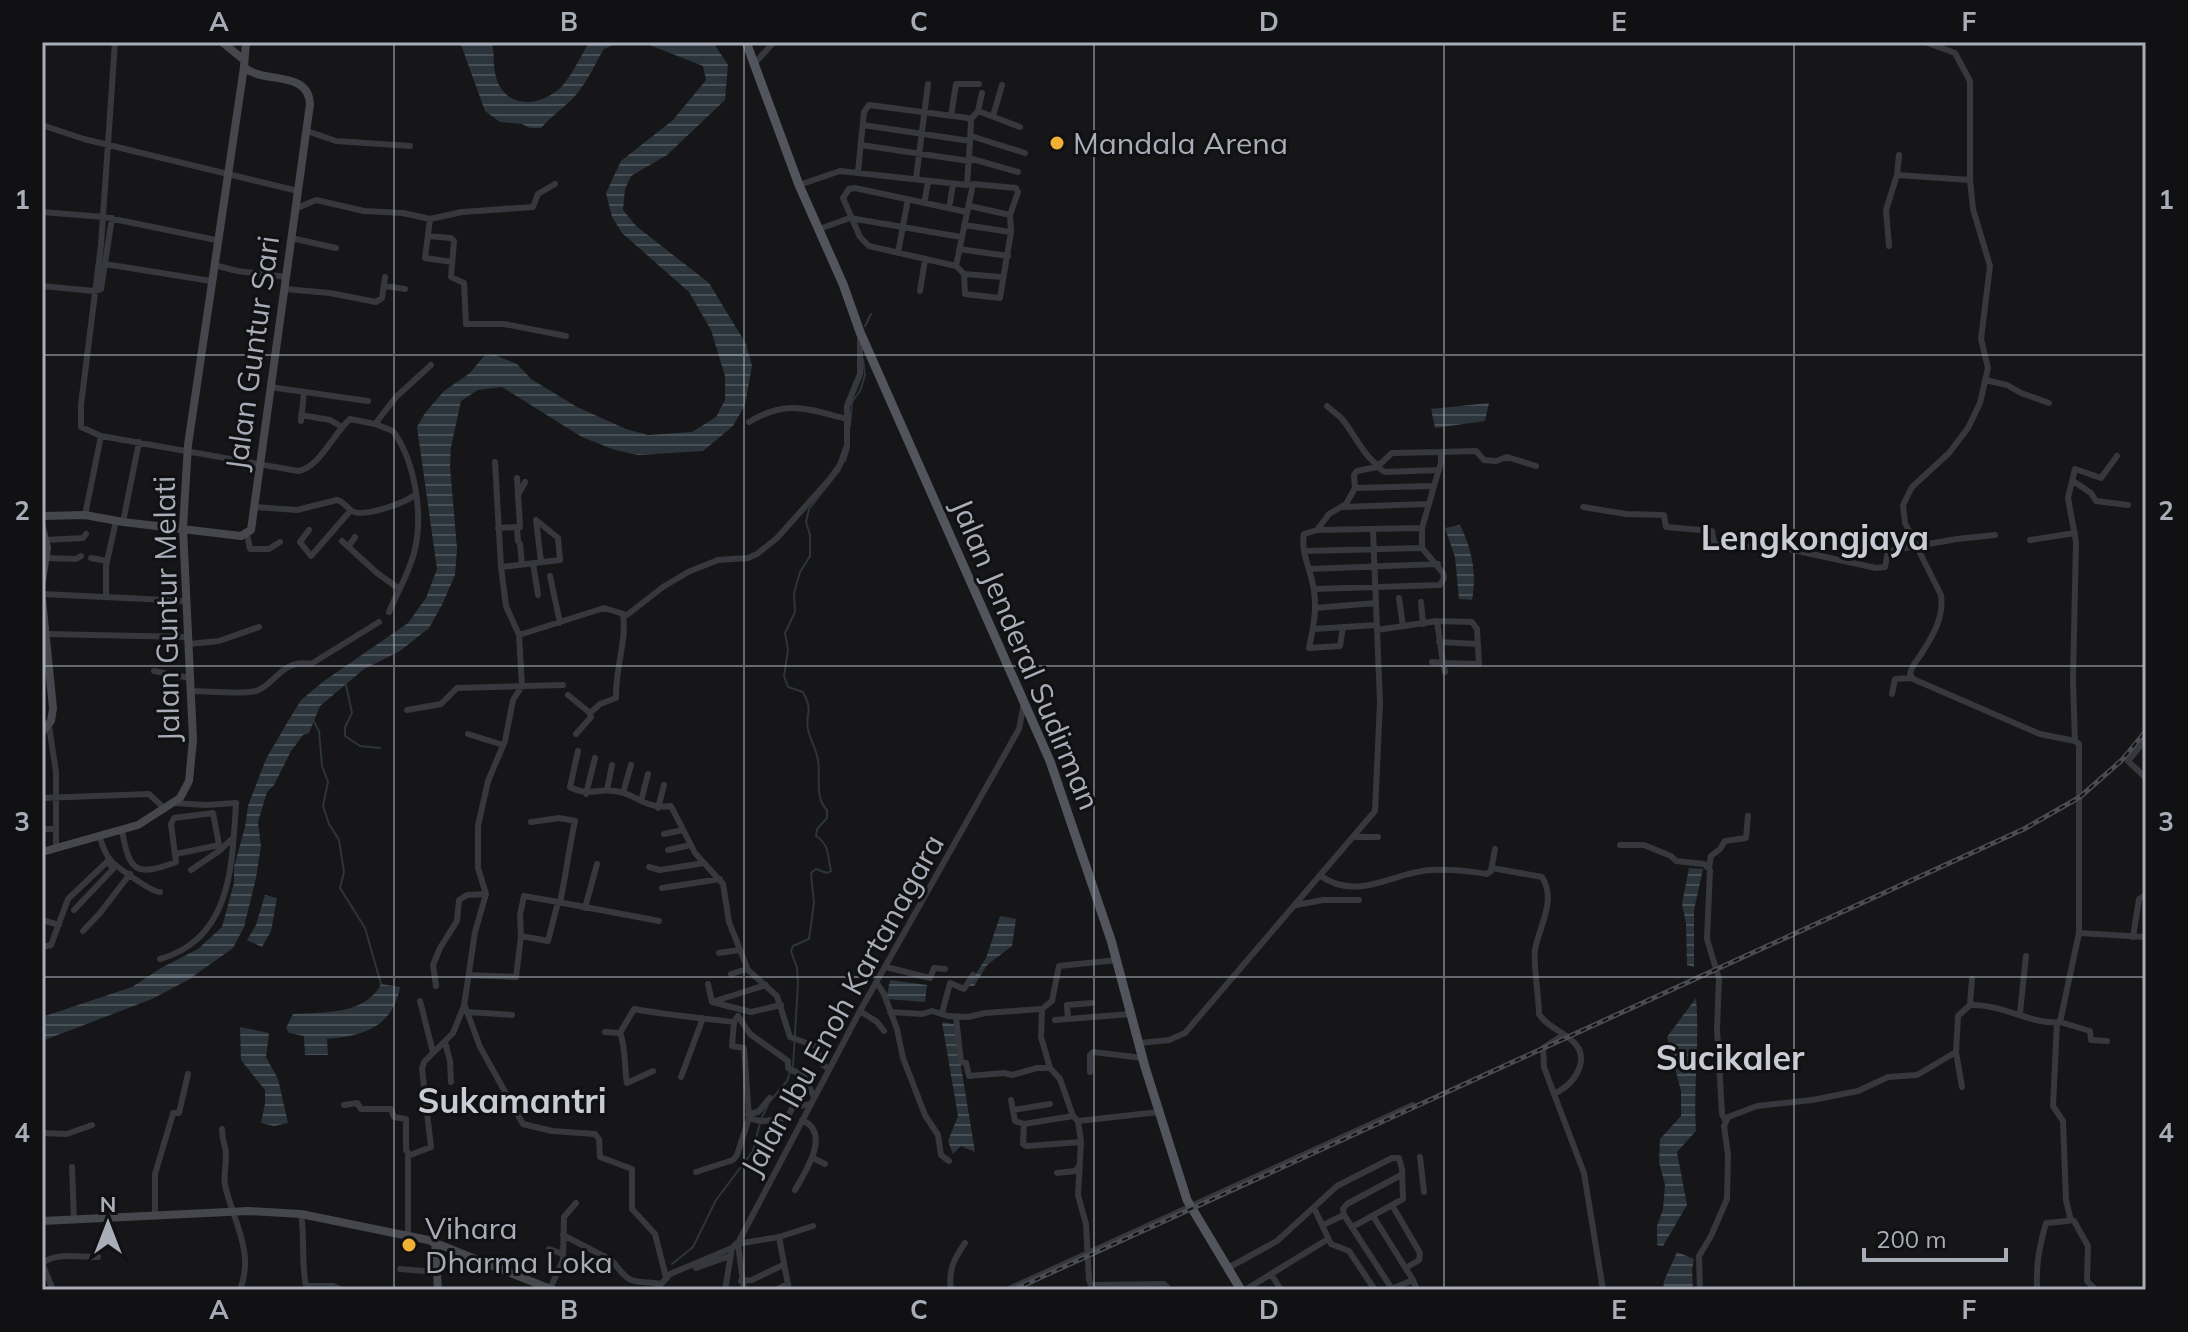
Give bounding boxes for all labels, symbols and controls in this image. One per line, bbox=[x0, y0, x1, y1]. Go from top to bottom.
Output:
text: A bbox=[209, 5, 229, 38]
text: B bbox=[560, 5, 578, 38]
text: C bbox=[910, 5, 928, 38]
text: D bbox=[1259, 5, 1279, 38]
text: E bbox=[1611, 5, 1627, 38]
text: F bbox=[1962, 5, 1977, 38]
place label: Mandala Arena bbox=[1073, 124, 1288, 162]
marker: Mandala Arena bbox=[1048, 134, 1066, 152]
text: 1 bbox=[14, 183, 30, 216]
text: 1 bbox=[2158, 183, 2174, 216]
street label: Jalan Guntur Sari bbox=[217, 233, 287, 473]
street label: Jalan Guntur Melati bbox=[145, 475, 187, 743]
street label: Jalan Jenderal Sudirman bbox=[943, 493, 1109, 815]
text: 2 bbox=[14, 494, 30, 527]
text: 2 bbox=[2158, 494, 2174, 527]
district label: Lengkongjaya bbox=[1701, 516, 1929, 559]
text: 3 bbox=[14, 805, 30, 838]
text: 3 bbox=[2158, 805, 2174, 838]
street label: Jalan Ibu Enoh Kartanagara bbox=[732, 828, 952, 1182]
district label: Sucikaler bbox=[1656, 1036, 1805, 1079]
district label: Sukamantri bbox=[417, 1079, 607, 1122]
text: 4 bbox=[14, 1116, 30, 1149]
text: 4 bbox=[2158, 1116, 2174, 1149]
north arrow bbox=[68, 1184, 148, 1264]
text: N bbox=[100, 1190, 116, 1218]
place label: Vihara Dharma Loka bbox=[425, 1209, 613, 1281]
scale bar bbox=[1864, 1212, 2006, 1262]
text: 200 m bbox=[1876, 1224, 1947, 1254]
marker: Vihara Dharma Loka bbox=[400, 1236, 418, 1254]
text: A bbox=[209, 1293, 229, 1326]
text: B bbox=[560, 1293, 578, 1326]
text: C bbox=[910, 1293, 928, 1326]
text: D bbox=[1259, 1293, 1279, 1326]
text: E bbox=[1611, 1293, 1627, 1326]
text: F bbox=[1962, 1293, 1977, 1326]

